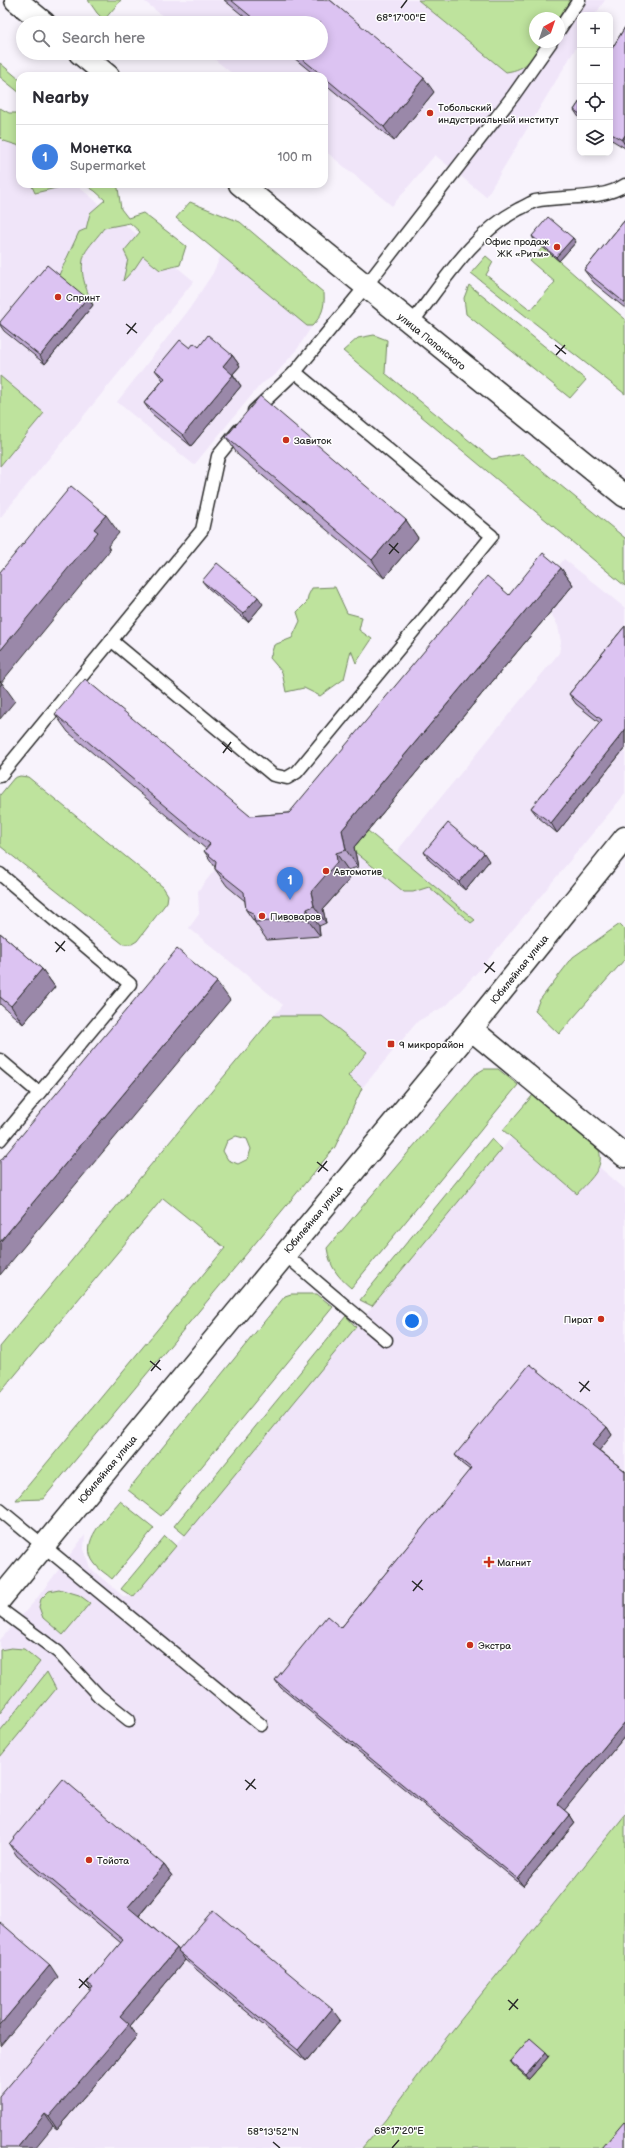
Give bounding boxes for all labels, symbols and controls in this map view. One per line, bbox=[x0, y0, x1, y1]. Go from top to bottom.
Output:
text: 68°17'00"E bbox=[376, 12, 426, 24]
north arrow bbox=[529, 12, 565, 48]
map controls bbox=[577, 12, 613, 156]
button: + bbox=[577, 12, 613, 48]
search box bbox=[16, 16, 328, 60]
icon: search bbox=[30, 27, 52, 49]
text: Search here bbox=[62, 29, 145, 48]
button: − bbox=[577, 48, 613, 84]
button: locate bbox=[577, 84, 613, 120]
text: Nearby bbox=[32, 88, 89, 108]
place label: Тобольский индустриальный институт bbox=[438, 102, 559, 126]
marker: Тобольский индустриальный институт bbox=[425, 108, 435, 118]
button: layers bbox=[577, 120, 613, 156]
text: Монетка bbox=[70, 139, 132, 158]
text: 1 bbox=[42, 149, 48, 165]
text: 100 m bbox=[277, 149, 312, 165]
text: Supermarket bbox=[70, 158, 146, 174]
place label: Офис продаж ЖК «Ритм» bbox=[485, 236, 549, 260]
marker: Офис продаж ЖК «Ритм» bbox=[552, 242, 562, 252]
marker: Спринт bbox=[53, 292, 63, 302]
place label: Спринт bbox=[66, 292, 100, 304]
street label: улица Полонского bbox=[395, 311, 468, 373]
marker: Завиток bbox=[281, 435, 291, 445]
place label: Завиток bbox=[294, 435, 332, 447]
marker: Автомотив bbox=[321, 866, 331, 876]
place label: Автомотив bbox=[333, 866, 383, 878]
pin: 1 bbox=[277, 867, 303, 900]
marker: Пивоваров bbox=[257, 911, 267, 921]
place label: Пивоваров bbox=[270, 911, 322, 923]
street label: Юбилейная улица bbox=[488, 933, 551, 1007]
marker: 9 микрорайон bbox=[386, 1039, 396, 1049]
place label: 9 микрорайон bbox=[399, 1039, 464, 1051]
street label: Юбилейная улица bbox=[282, 1183, 346, 1256]
your location bbox=[402, 1311, 422, 1331]
place label: Пират bbox=[564, 1314, 593, 1326]
marker: Пират bbox=[596, 1314, 606, 1324]
street label: Юбилейная улица bbox=[76, 1433, 140, 1506]
marker: Магнит bbox=[484, 1557, 494, 1567]
place label: Магнит bbox=[497, 1557, 531, 1569]
marker: Экстра bbox=[465, 1640, 475, 1650]
place label: Экстра bbox=[478, 1640, 511, 1652]
marker: Тойота bbox=[84, 1855, 94, 1865]
place label: Тойота bbox=[97, 1855, 129, 1867]
text: 68°17'20"E bbox=[374, 2125, 424, 2137]
text: 58°13'52"N bbox=[247, 2126, 299, 2138]

